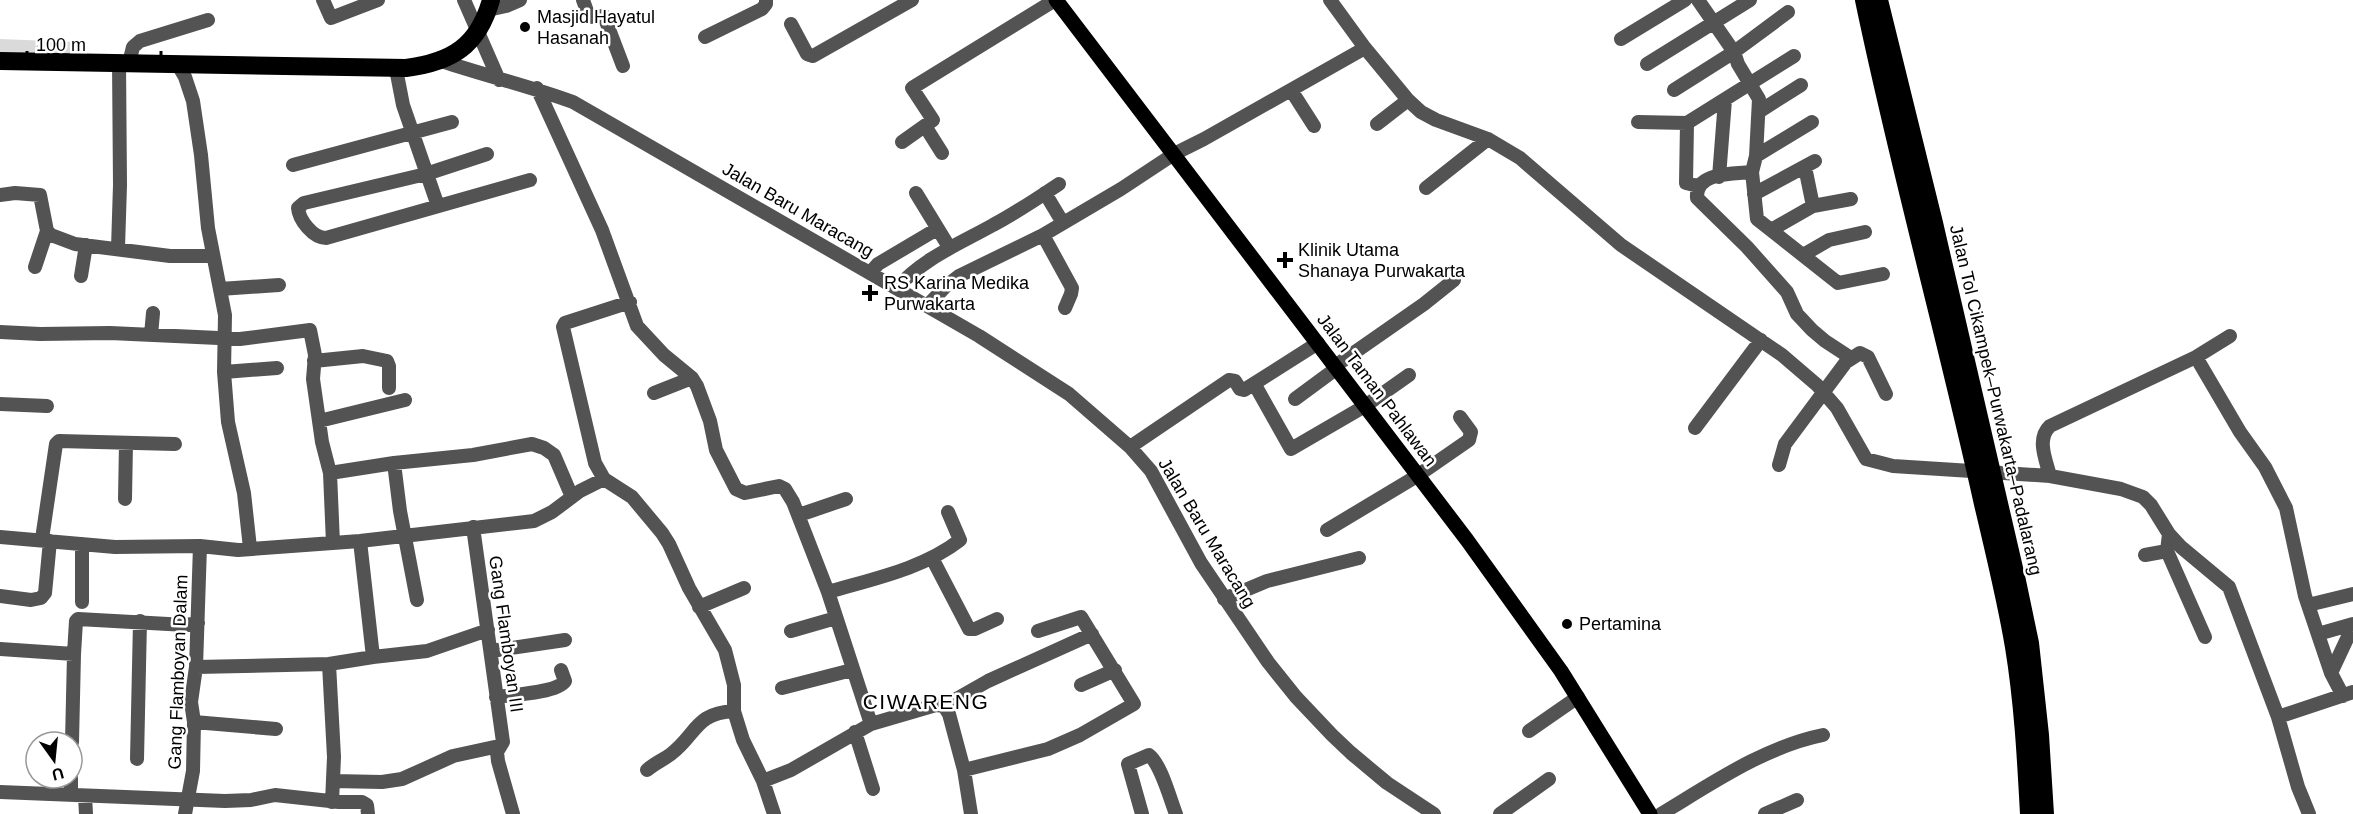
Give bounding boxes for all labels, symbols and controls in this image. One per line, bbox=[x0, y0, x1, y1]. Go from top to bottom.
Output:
place label: Masjid Hayatul Hasanah bbox=[537, 7, 655, 48]
marker: Masjid Hayatul Hasanah bbox=[518, 20, 532, 34]
scale bar bbox=[27, 24, 160, 62]
text: 100 m bbox=[36, 35, 86, 55]
street label: Jalan Baru Maracang bbox=[719, 159, 877, 261]
street label: Jalan Tol Cikampek–Purwakarta–Padalarang bbox=[1946, 223, 2046, 577]
place label: Klinik Utama Shanaya Purwakarta bbox=[1298, 240, 1466, 281]
marker: Klinik Utama Shanaya Purwakarta bbox=[1276, 251, 1294, 269]
place label: RS Karina Medika Purwakarta bbox=[884, 273, 1030, 314]
marker: RS Karina Medika Purwakarta bbox=[861, 284, 879, 302]
street label: Jalan Taman Pahlawan bbox=[1313, 310, 1441, 470]
street label: Jalan Baru Maracang bbox=[1154, 455, 1260, 611]
street label: Gang Flamboyan III bbox=[485, 554, 527, 714]
street label: Gang Flamboyan Dalam bbox=[165, 574, 191, 770]
place label: Pertamina bbox=[1579, 614, 1662, 634]
marker: Pertamina bbox=[1560, 617, 1574, 631]
district label: CIWARENG bbox=[863, 690, 989, 713]
north arrow bbox=[24, 730, 84, 790]
text: U bbox=[50, 764, 66, 784]

